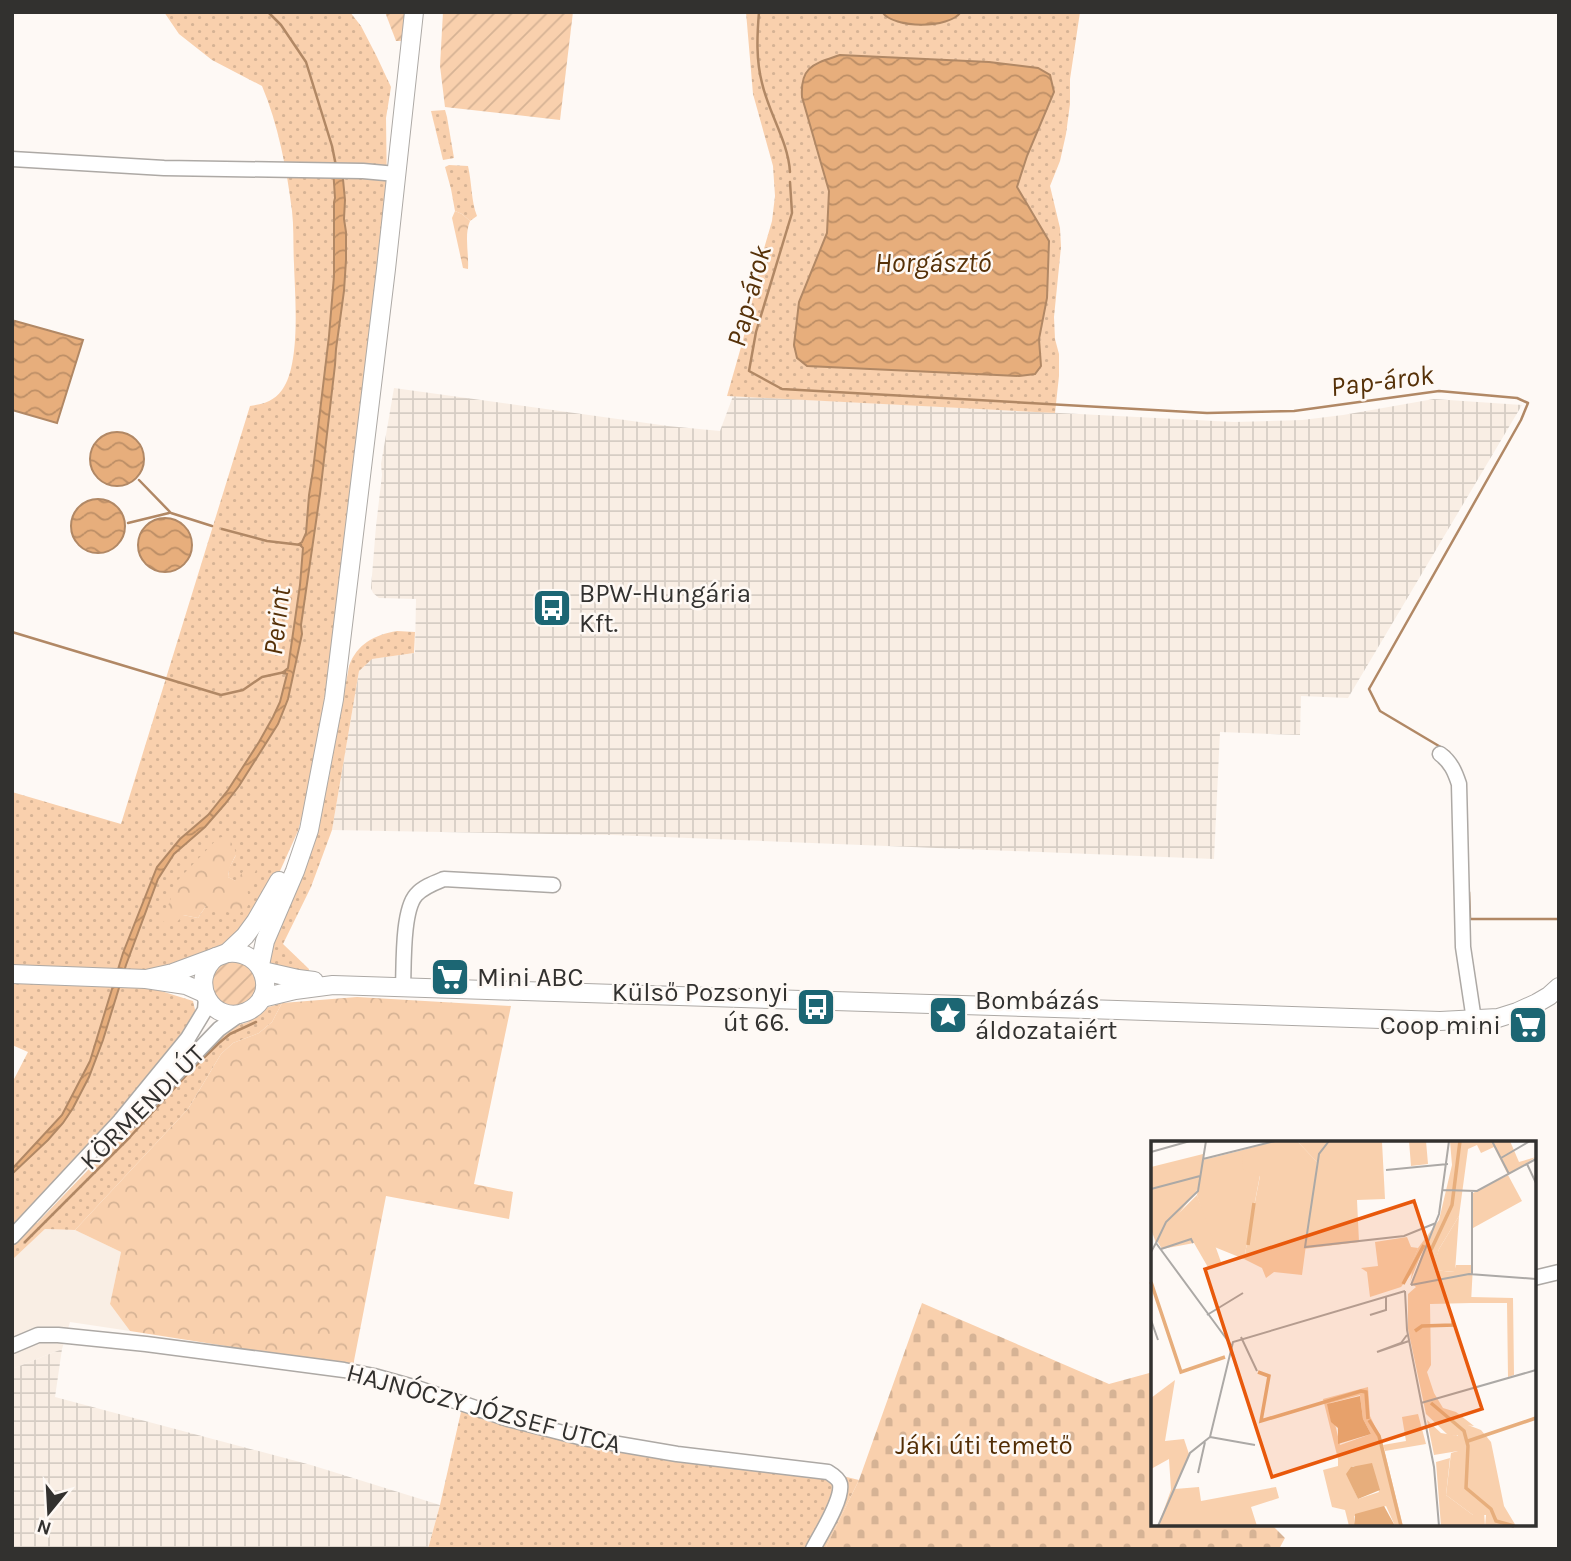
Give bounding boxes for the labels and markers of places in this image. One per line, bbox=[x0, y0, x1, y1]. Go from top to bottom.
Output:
place label: BPW-Hungária Kft. bbox=[579, 578, 751, 639]
bus stop icon: BPW-Hungária Kft. bbox=[531, 587, 573, 629]
supermarket icon: Mini ABC bbox=[429, 956, 471, 998]
place label: Mini ABC bbox=[477, 962, 583, 993]
place label: Külső Pozsonyi út 66. bbox=[612, 977, 789, 1038]
place label: Bombázás áldozataiért bbox=[975, 985, 1117, 1046]
bus stop icon: Külső Pozsonyi út 66. bbox=[795, 986, 837, 1028]
place icon: Bombázás áldozataiért bbox=[927, 994, 969, 1036]
supermarket icon: Coop mini bbox=[1507, 1004, 1549, 1046]
place label: Coop mini bbox=[1380, 1010, 1501, 1041]

